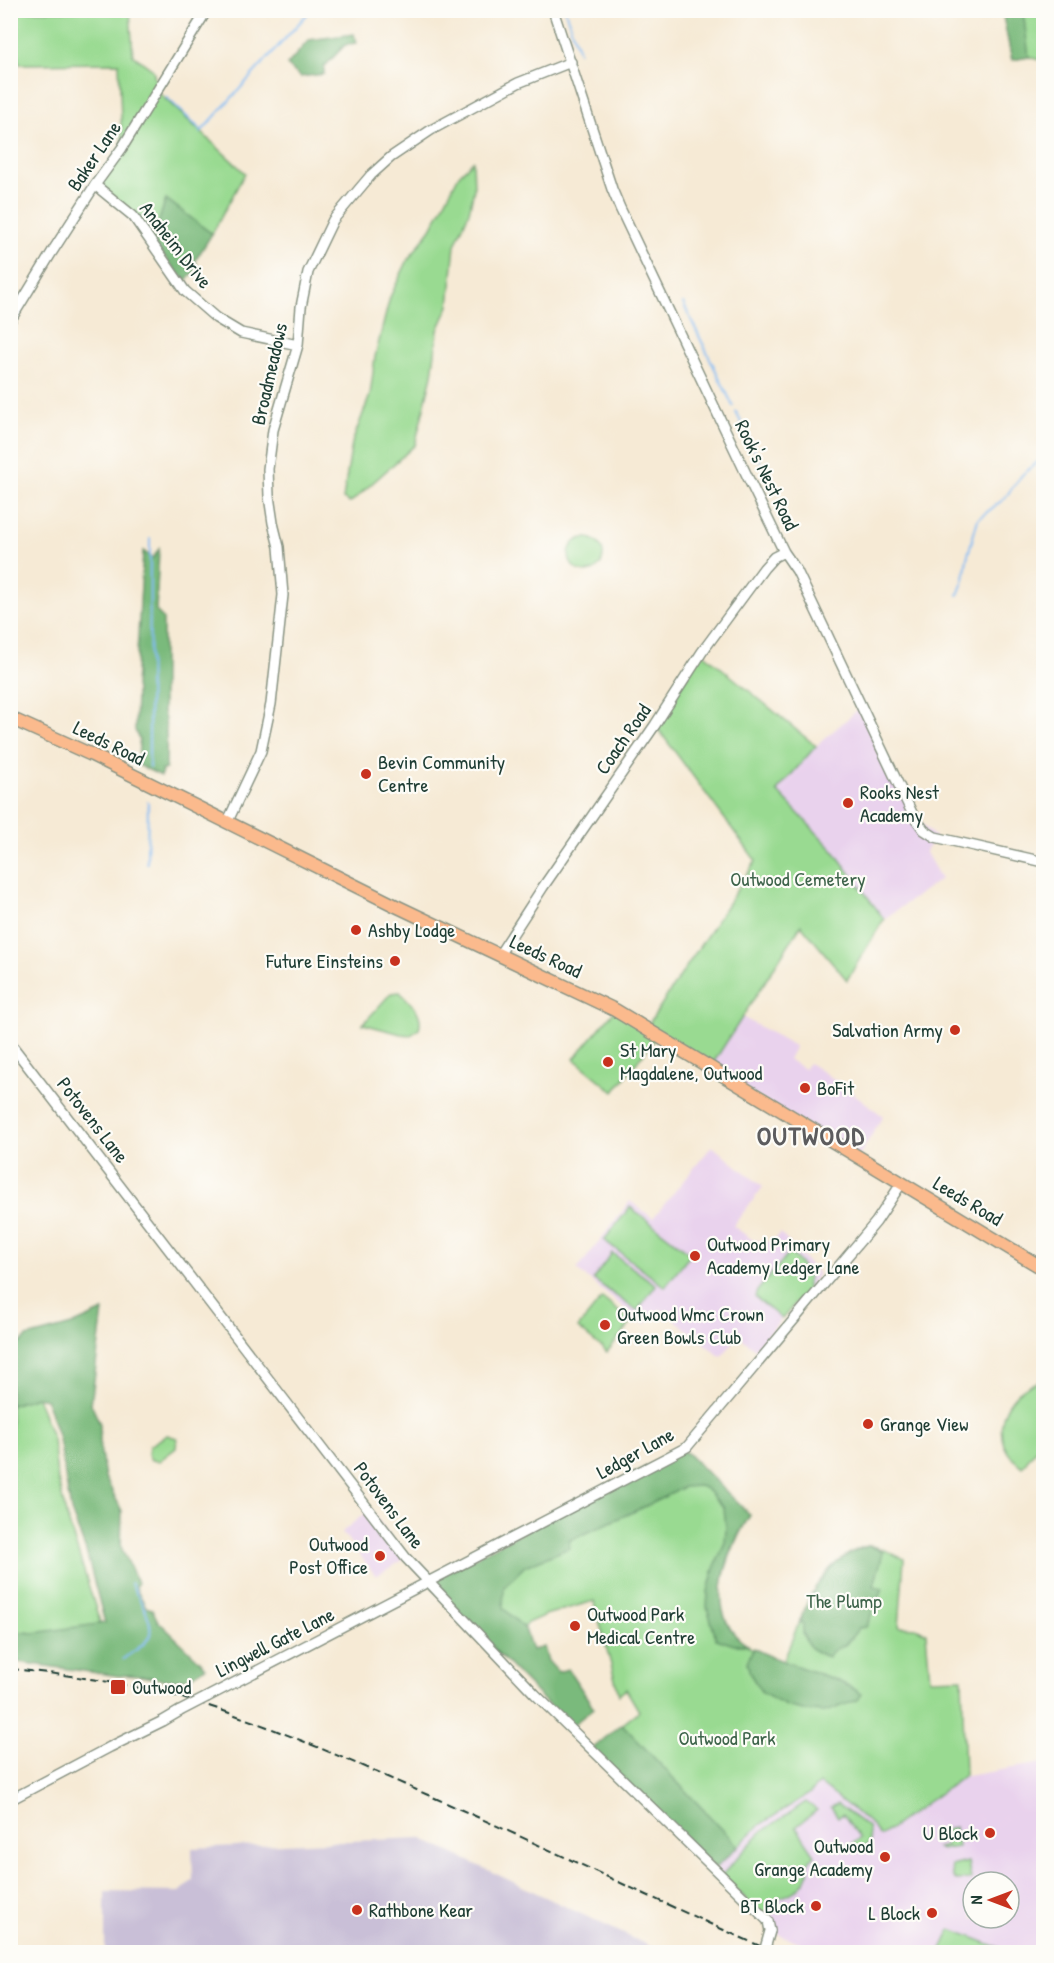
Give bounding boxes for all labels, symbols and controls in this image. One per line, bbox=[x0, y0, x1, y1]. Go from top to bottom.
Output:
street label: Baker Lane bbox=[60, 115, 127, 196]
street label: Anaheim Drive bbox=[134, 196, 219, 294]
street label: Broadmeadows bbox=[244, 320, 293, 427]
street label: Rook's Nest Road bbox=[729, 415, 806, 535]
street label: Coach Road bbox=[588, 698, 657, 779]
street label: Leeds Road bbox=[69, 714, 150, 771]
place label: Bevin Community Centre bbox=[378, 748, 505, 798]
marker: Bevin Community Centre bbox=[359, 767, 373, 781]
place label: Rooks Nest Academy bbox=[860, 778, 940, 828]
marker: Rooks Nest Academy bbox=[841, 796, 855, 810]
park label: Outwood Cemetery bbox=[730, 865, 866, 892]
place label: Ashby Lodge bbox=[368, 916, 455, 943]
marker: Ashby Lodge bbox=[349, 923, 363, 937]
street label: Leeds Road bbox=[506, 927, 587, 984]
place label: Future Einsteins bbox=[265, 947, 383, 974]
marker: Future Einsteins bbox=[388, 954, 402, 968]
place label: Salvation Army bbox=[832, 1016, 943, 1043]
marker: Salvation Army bbox=[948, 1023, 962, 1037]
place label: St Mary Magdalene, Outwood bbox=[620, 1036, 763, 1086]
marker: St Mary Magdalene, Outwood bbox=[601, 1055, 615, 1069]
street label: Potovens Lane bbox=[51, 1071, 136, 1168]
place label: BoFit bbox=[817, 1074, 855, 1101]
marker: BoFit bbox=[798, 1081, 812, 1095]
district label: OUTWOOD bbox=[757, 1118, 865, 1153]
street label: Leeds Road bbox=[929, 1169, 1008, 1232]
place label: Outwood Primary Academy Ledger Lane bbox=[707, 1230, 859, 1280]
marker: Outwood Primary Academy Ledger Lane bbox=[688, 1249, 702, 1263]
place label: Outwood Wmc Crown Green Bowls Club bbox=[617, 1300, 764, 1350]
marker: Outwood Wmc Crown Green Bowls Club bbox=[598, 1318, 612, 1332]
place label: Grange View bbox=[880, 1410, 969, 1437]
marker: Grange View bbox=[861, 1417, 875, 1431]
street label: Ledger Lane bbox=[591, 1420, 678, 1485]
street label: Potovens Lane bbox=[348, 1456, 431, 1554]
place label: Outwood Post Office bbox=[289, 1530, 368, 1580]
marker: Outwood Post Office bbox=[373, 1549, 387, 1563]
park label: The Plump bbox=[806, 1587, 882, 1614]
street label: Lingwell Gate Lane bbox=[211, 1600, 339, 1683]
place label: Outwood Park Medical Centre bbox=[587, 1600, 695, 1650]
marker: Outwood Park Medical Centre bbox=[568, 1619, 582, 1633]
place label: Outwood bbox=[132, 1673, 191, 1700]
marker: Outwood bbox=[109, 1678, 127, 1696]
park label: Outwood Park bbox=[678, 1724, 776, 1751]
place label: U Block bbox=[923, 1819, 978, 1846]
marker: U Block bbox=[983, 1826, 997, 1840]
place label: Outwood Grange Academy bbox=[754, 1832, 873, 1882]
marker: Outwood Grange Academy bbox=[878, 1850, 892, 1864]
north arrow bbox=[961, 1870, 1021, 1930]
place label: BT Block bbox=[740, 1892, 804, 1919]
text: N bbox=[965, 1895, 987, 1904]
place label: Rathbone Kear bbox=[369, 1896, 473, 1923]
marker: BT Block bbox=[809, 1899, 823, 1913]
place label: L Block bbox=[868, 1899, 920, 1926]
marker: Rathbone Kear bbox=[350, 1903, 364, 1917]
marker: L Block bbox=[925, 1906, 939, 1920]

